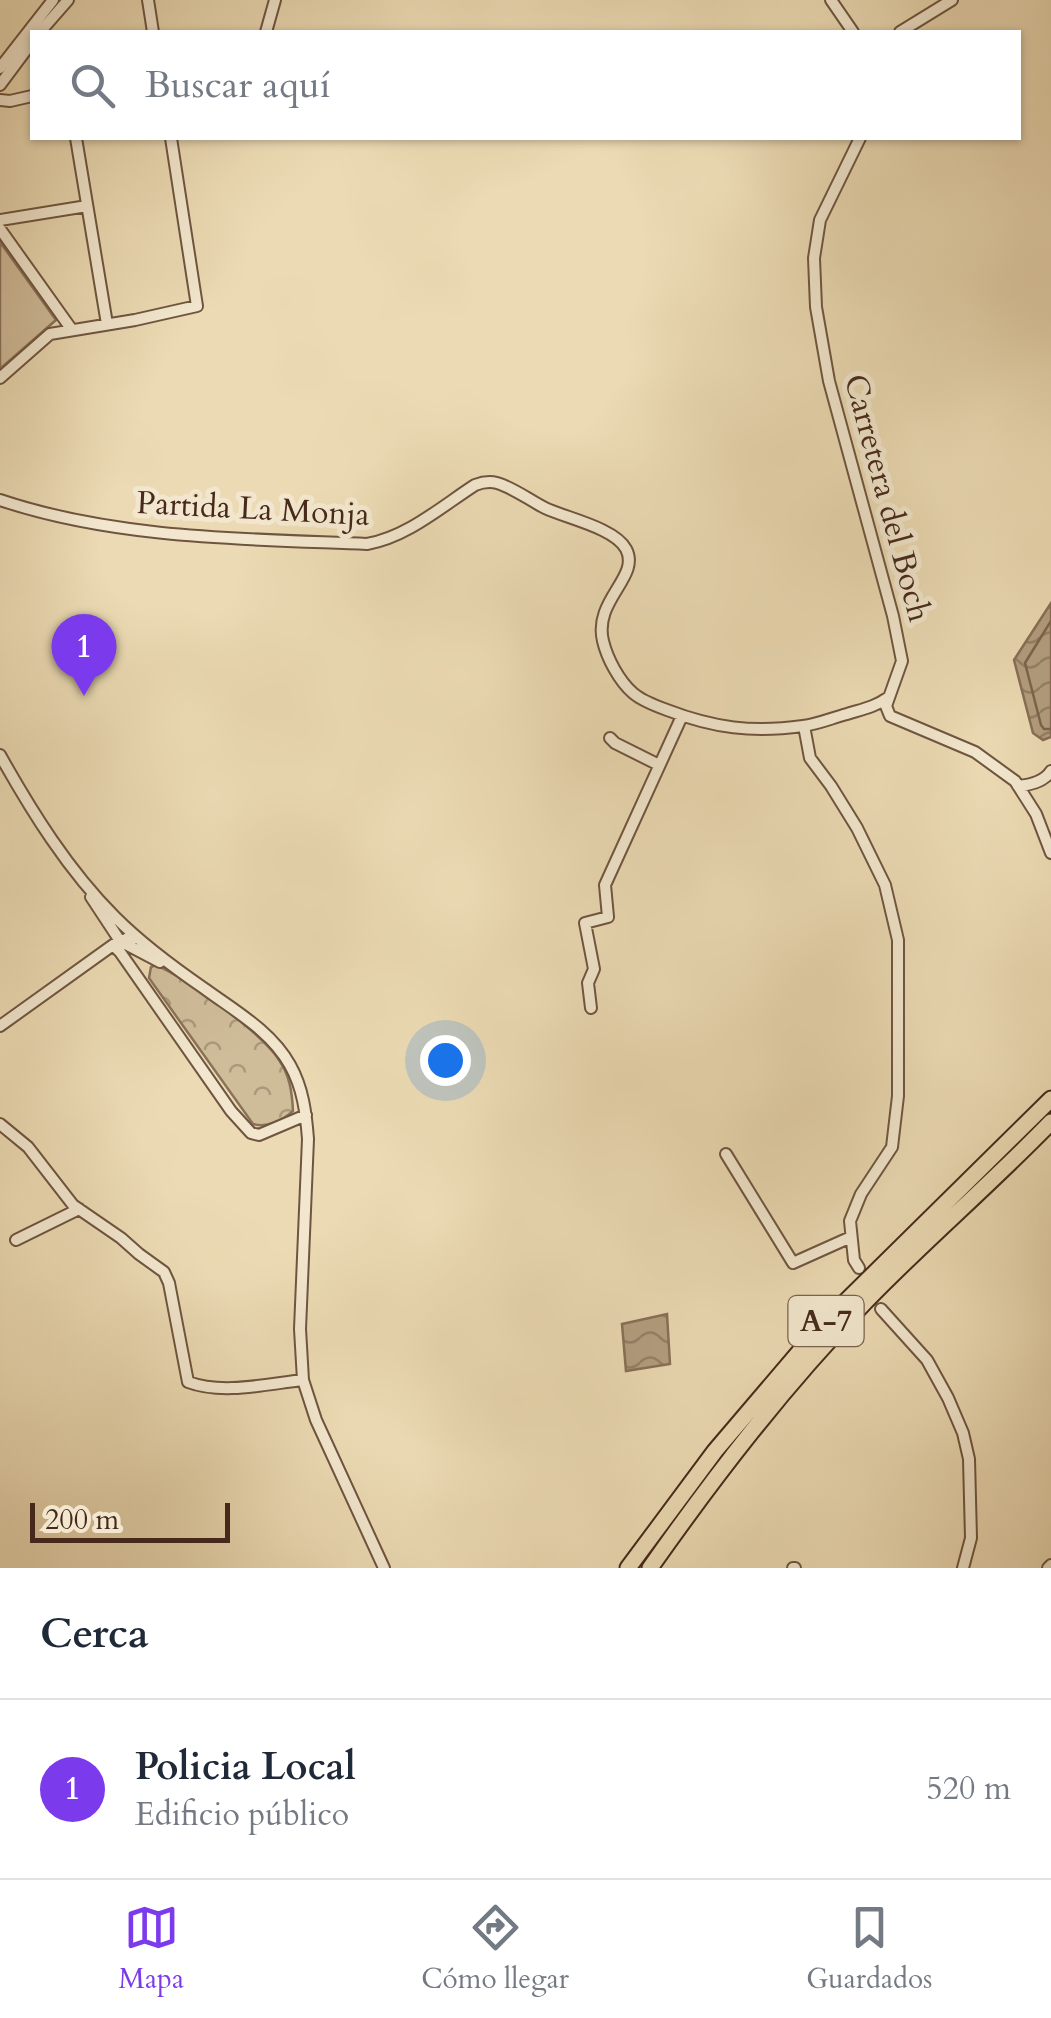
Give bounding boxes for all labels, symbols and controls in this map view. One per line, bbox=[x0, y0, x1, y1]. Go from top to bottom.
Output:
search box bbox=[30, 30, 1021, 140]
icon: search bbox=[65, 58, 120, 113]
text: Buscar aquí bbox=[145, 59, 331, 111]
street label: Carretera del Boch bbox=[833, 369, 941, 627]
street label: Partida La Monja bbox=[135, 481, 371, 537]
pin: 1 bbox=[52, 614, 116, 696]
your location bbox=[420, 1035, 471, 1086]
road number: A-7 bbox=[788, 1296, 864, 1346]
scale bar bbox=[30, 1498, 230, 1542]
text: 200 m bbox=[45, 1501, 119, 1539]
text: Cerca bbox=[40, 1605, 149, 1662]
text: Policia Local bbox=[135, 1741, 356, 1793]
text: 1 bbox=[64, 1767, 81, 1811]
text: 520 m bbox=[926, 1767, 1011, 1811]
text: Edificio público bbox=[135, 1793, 349, 1837]
tab: Mapa bbox=[119, 1900, 184, 1998]
tab: Cómo llegar bbox=[421, 1900, 569, 1998]
tab: Guardados bbox=[806, 1900, 932, 1998]

